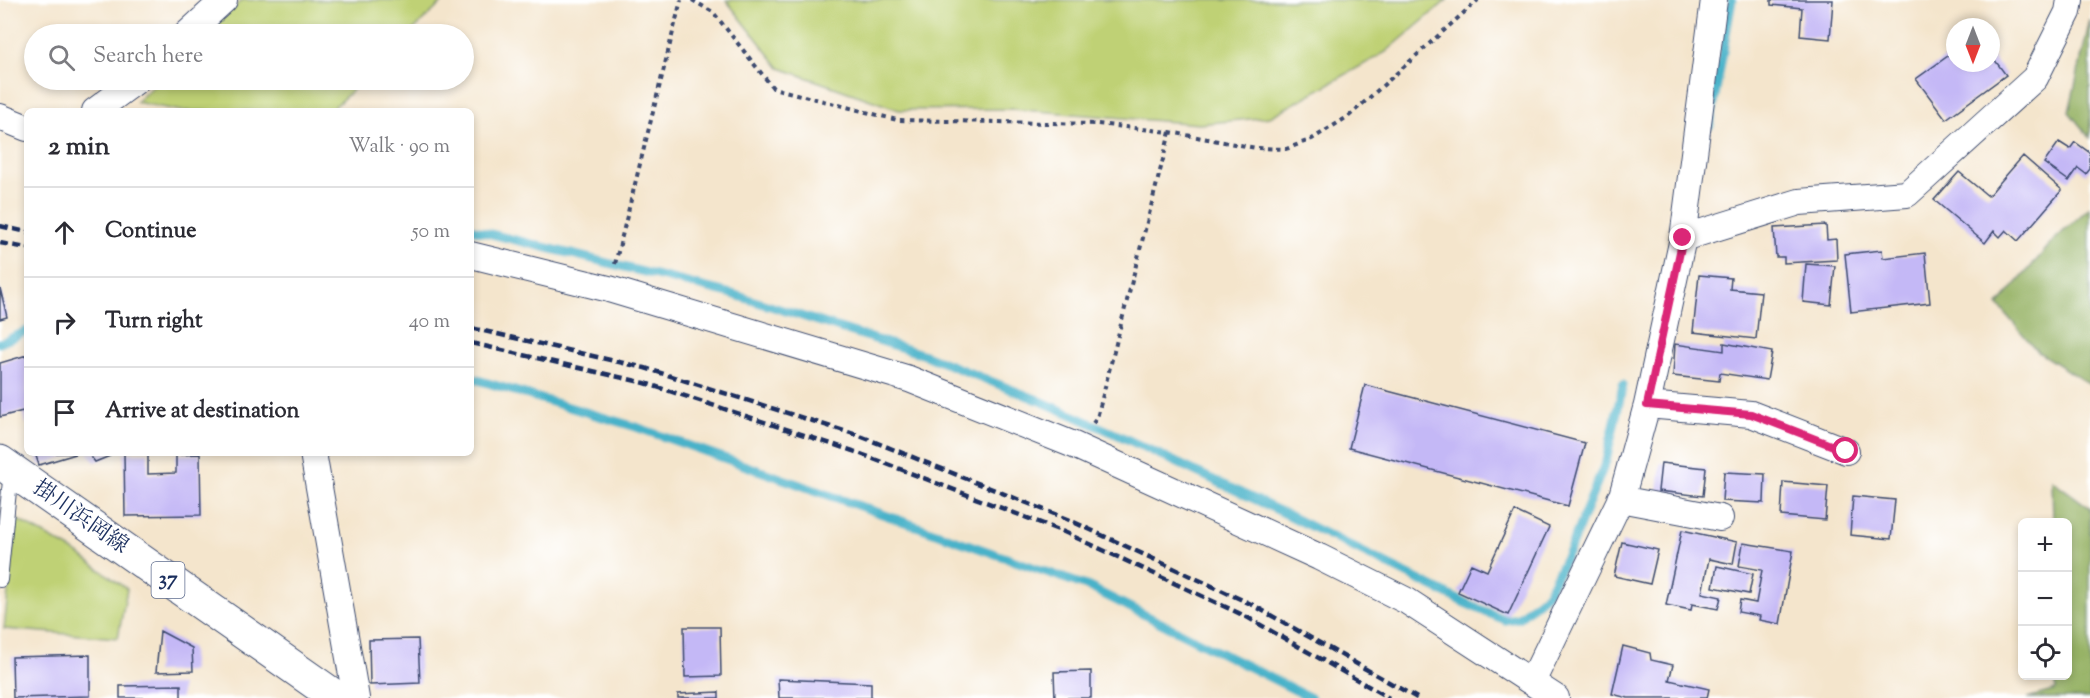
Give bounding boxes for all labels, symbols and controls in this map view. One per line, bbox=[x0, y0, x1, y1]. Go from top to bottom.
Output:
north arrow bbox=[1946, 18, 2000, 72]
search box bbox=[24, 24, 474, 90]
icon: search bbox=[45, 41, 78, 74]
text: Search here bbox=[93, 41, 203, 73]
text: 2 min bbox=[48, 129, 110, 166]
text: Walk · 90 m bbox=[348, 133, 450, 162]
icon: ahead bbox=[48, 216, 81, 249]
text: Continue bbox=[105, 216, 196, 248]
text: 50 m bbox=[412, 218, 450, 247]
route end bbox=[1669, 224, 1695, 250]
icon: right bbox=[48, 306, 81, 339]
text: Turn right bbox=[105, 306, 202, 338]
text: 40 m bbox=[409, 308, 450, 337]
icon: arrive bbox=[48, 396, 81, 429]
text: Arrive at destination bbox=[105, 396, 300, 428]
route start bbox=[1832, 437, 1858, 463]
street label: 掛川浜岡線 bbox=[26, 473, 134, 563]
map controls bbox=[2018, 518, 2072, 680]
button: + bbox=[2018, 518, 2072, 572]
road number: 37 bbox=[152, 562, 184, 598]
button: − bbox=[2018, 572, 2072, 626]
button: locate bbox=[2018, 626, 2072, 680]

